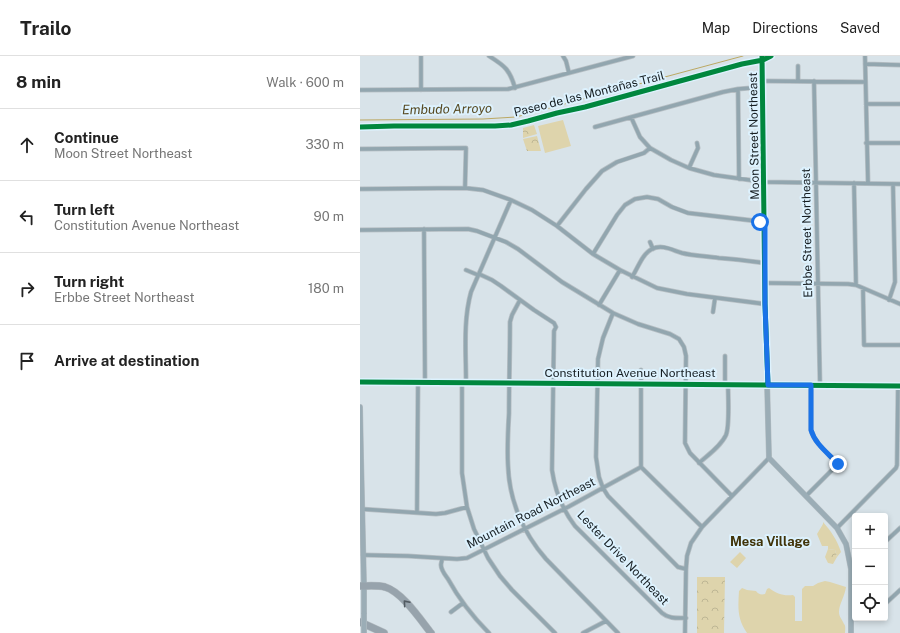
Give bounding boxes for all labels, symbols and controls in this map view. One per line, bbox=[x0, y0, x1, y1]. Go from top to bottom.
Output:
text: Trailo bbox=[20, 17, 72, 39]
text: Map bbox=[702, 20, 730, 36]
text: Directions bbox=[752, 20, 818, 36]
text: Saved bbox=[840, 20, 880, 36]
street label: Paseo de las Montañas Trail bbox=[512, 68, 666, 119]
text: 8 min bbox=[16, 72, 61, 92]
street label: Moon Street Northeast bbox=[746, 72, 762, 200]
text: Walk · 600 m bbox=[266, 75, 344, 90]
water label: Embudo Arroyo bbox=[402, 101, 492, 117]
text: Continue bbox=[54, 129, 119, 146]
icon: ahead bbox=[16, 134, 38, 156]
text: 330 m bbox=[305, 137, 344, 152]
text: Moon Street Northeast bbox=[54, 146, 192, 161]
street label: Erbbe Street Northeast bbox=[799, 168, 815, 298]
text: Turn left bbox=[54, 201, 115, 218]
icon: left bbox=[16, 206, 38, 228]
text: 90 m bbox=[314, 209, 344, 224]
route start bbox=[751, 213, 769, 231]
text: Constitution Avenue Northeast bbox=[54, 218, 239, 233]
text: Turn right bbox=[54, 273, 124, 290]
icon: right bbox=[16, 278, 38, 300]
text: 180 m bbox=[308, 281, 344, 296]
text: Erbbe Street Northeast bbox=[54, 290, 194, 305]
icon: arrive bbox=[16, 350, 38, 372]
text: Arrive at destination bbox=[54, 352, 199, 369]
street label: Constitution Avenue Northeast bbox=[544, 366, 716, 380]
route end bbox=[829, 455, 847, 473]
street label: Mountain Road Northeast bbox=[464, 474, 598, 552]
street label: Lester Drive Northeast bbox=[574, 508, 672, 608]
map controls bbox=[852, 513, 888, 621]
button: + bbox=[852, 513, 888, 549]
district label: Mesa Village bbox=[730, 534, 810, 549]
button: − bbox=[852, 549, 888, 585]
button: locate bbox=[852, 585, 888, 621]
one-way arrow bbox=[404, 600, 411, 608]

